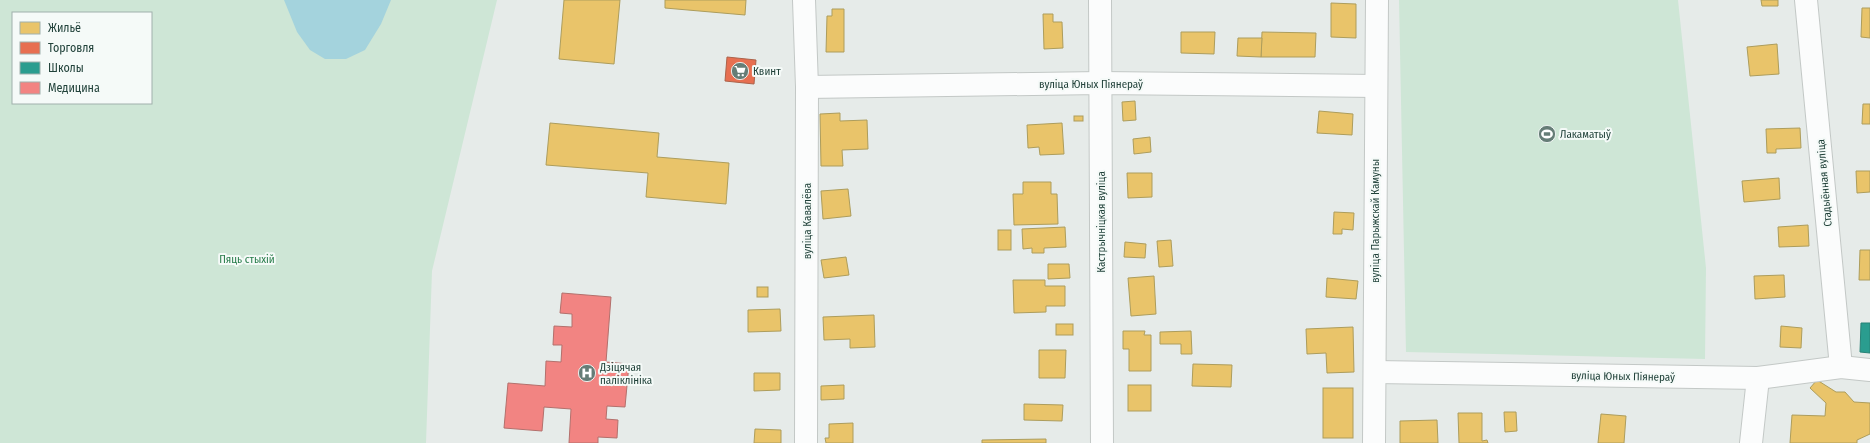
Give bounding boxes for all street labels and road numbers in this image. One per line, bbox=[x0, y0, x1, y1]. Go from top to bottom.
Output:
street label: вуліца Юных Піянераў bbox=[1039, 78, 1143, 91]
street label: Стадыённая вуліца bbox=[1814, 139, 1835, 227]
street label: вуліца Парыжскай Камуны bbox=[1369, 159, 1382, 283]
street label: Кастрычніцкая вуліца bbox=[1095, 171, 1108, 273]
street label: вуліца Кавалёва bbox=[801, 183, 814, 259]
street label: вуліца Юных Піянераў bbox=[1571, 369, 1675, 384]

